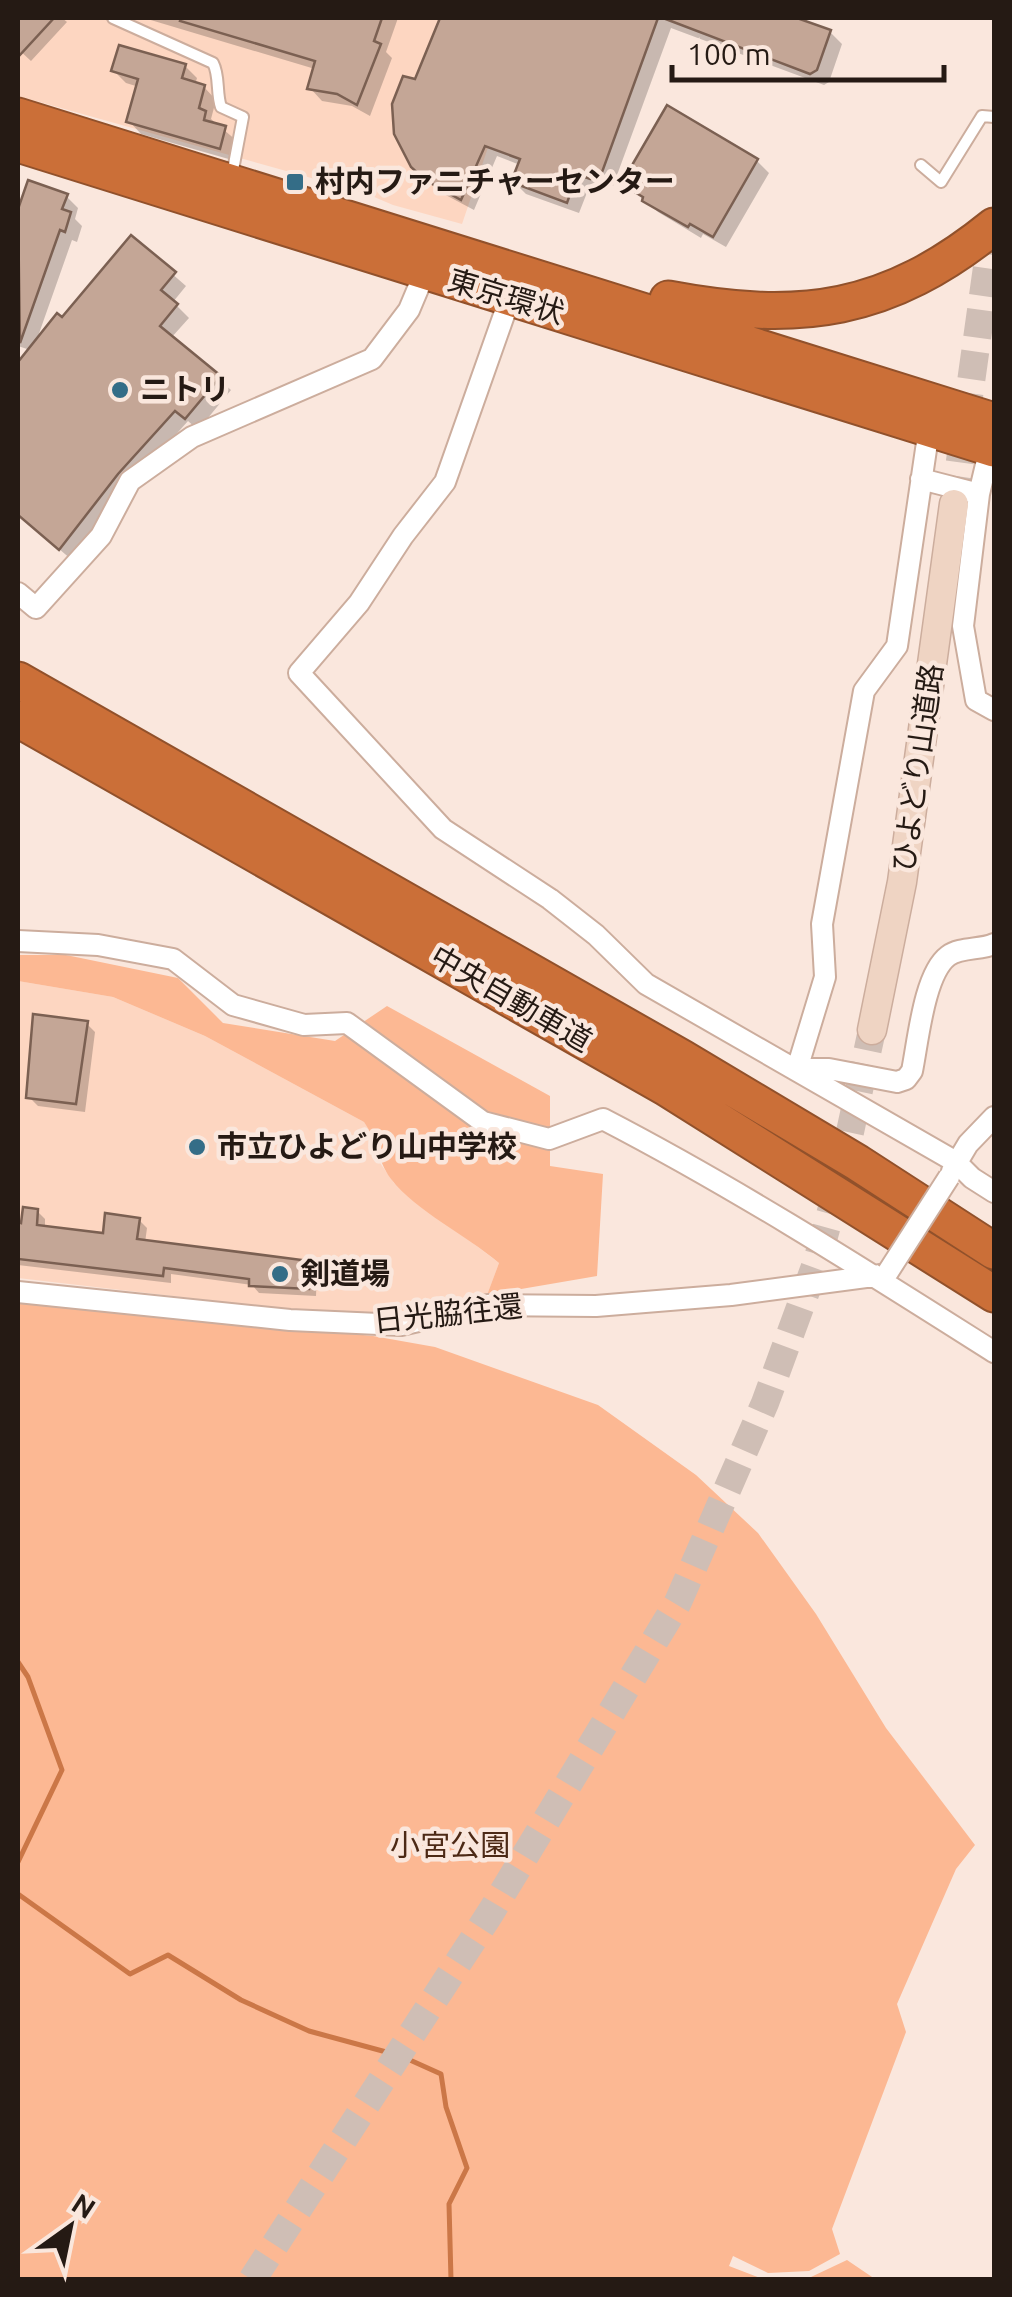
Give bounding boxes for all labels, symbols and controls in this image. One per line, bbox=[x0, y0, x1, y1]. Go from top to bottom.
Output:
scale bar bbox=[672, 20, 944, 82]
text: 100 m bbox=[687, 37, 771, 71]
place label: 村内ファニチャーセンター bbox=[315, 164, 675, 198]
marker: 村内ファニチャーセンター bbox=[284, 171, 306, 193]
street label: 東京環状 bbox=[444, 262, 569, 330]
place label: ニトリ bbox=[140, 372, 230, 406]
marker: ニトリ bbox=[109, 379, 131, 401]
street label: ひよどり山道路 bbox=[886, 662, 948, 874]
street label: 中央自動車道 bbox=[425, 938, 598, 1058]
place label: 市立ひよどり山中学校 bbox=[217, 1129, 517, 1163]
marker: 市立ひよどり山中学校 bbox=[186, 1136, 208, 1158]
place label: 剣道場 bbox=[300, 1256, 390, 1290]
marker: 剣道場 bbox=[269, 1263, 291, 1285]
street label: 日光脇往還 bbox=[372, 1288, 524, 1338]
park label: 小宮公園 bbox=[390, 1828, 510, 1862]
north arrow bbox=[20, 2177, 120, 2277]
text: N bbox=[67, 2187, 101, 2224]

